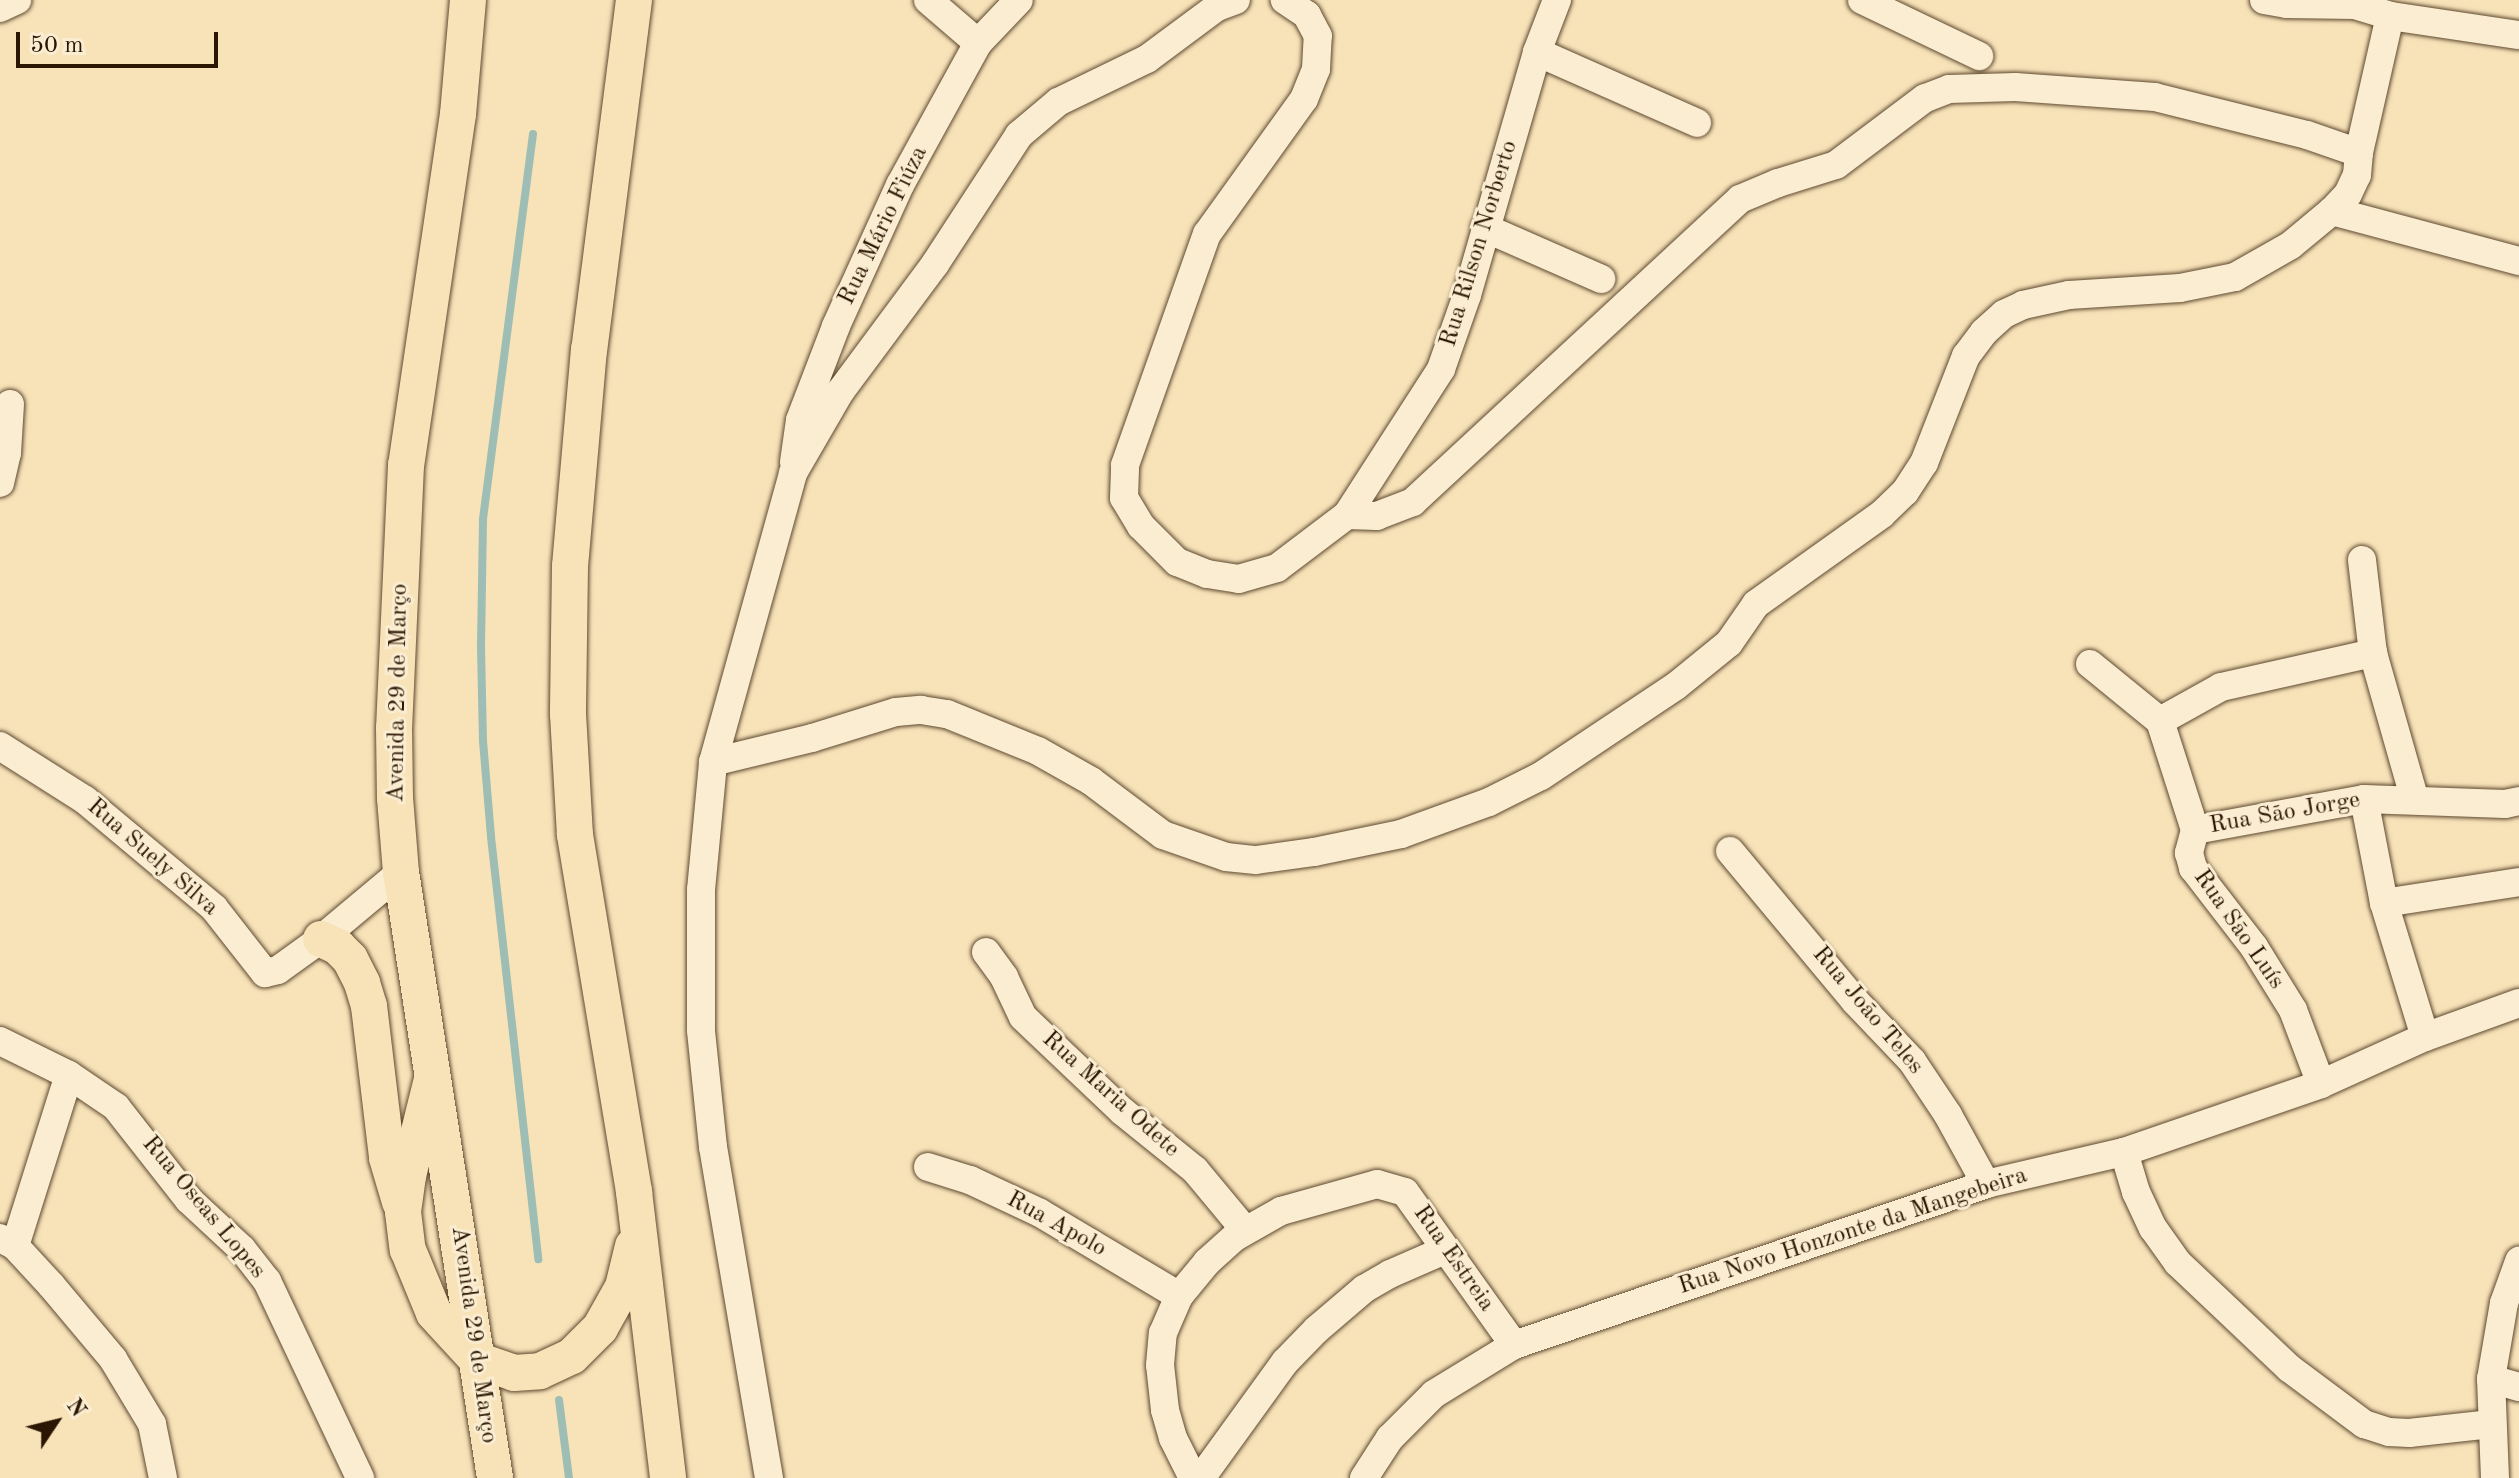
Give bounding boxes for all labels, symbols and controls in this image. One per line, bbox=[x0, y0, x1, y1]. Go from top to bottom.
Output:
scale bar bbox=[20, 16, 222, 66]
text: 50 m bbox=[30, 34, 84, 58]
street label: Rua Rilson Norberto bbox=[1435, 137, 1525, 351]
street label: Rua Mário Fiúza bbox=[833, 142, 935, 310]
street label: Avenida 29 de Março bbox=[383, 583, 415, 803]
street label: Rua São Jorge bbox=[2207, 787, 2363, 841]
street label: Rua Suely Silva bbox=[80, 793, 224, 923]
street label: Rua São Luís bbox=[2186, 865, 2290, 995]
street label: Rua João Teles bbox=[1805, 941, 1929, 1081]
street label: Rua Maria Odete bbox=[1035, 1026, 1185, 1164]
street label: Rua Oseas Lopes bbox=[135, 1131, 271, 1285]
street label: Rua Novo Honzonte da Mangebeira bbox=[1675, 1162, 2031, 1302]
street label: Rua Apolo bbox=[1001, 1186, 1111, 1264]
street label: Rua Estreia bbox=[1406, 1200, 1500, 1318]
street label: Avenida 29 de Março bbox=[444, 1225, 502, 1445]
north arrow bbox=[16, 1382, 96, 1462]
text: N bbox=[62, 1395, 89, 1421]

